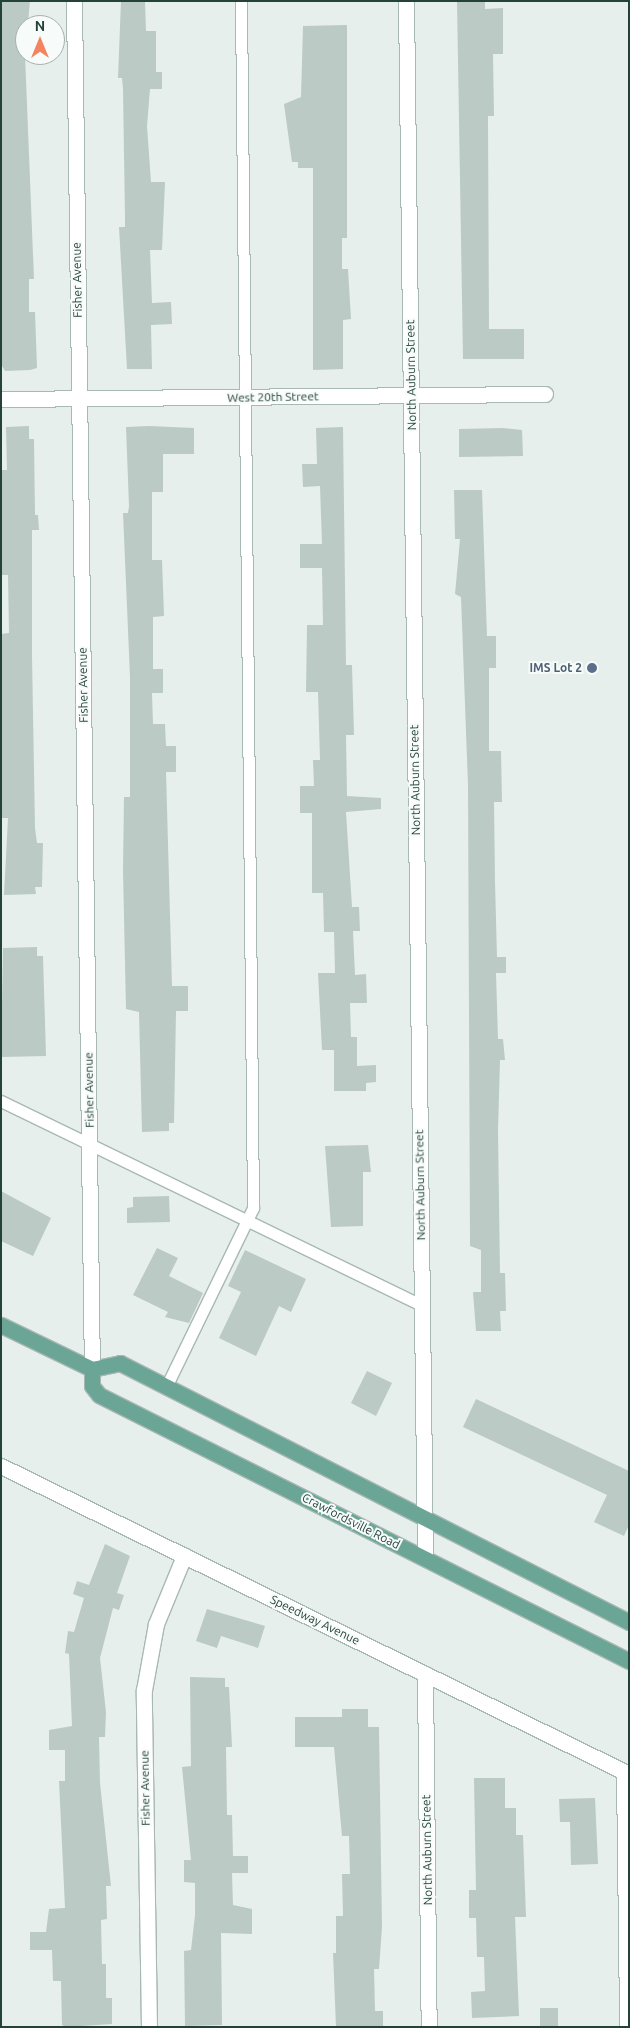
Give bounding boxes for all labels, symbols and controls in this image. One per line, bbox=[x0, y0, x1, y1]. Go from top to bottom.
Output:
north arrow bbox=[15, 15, 65, 65]
text: N bbox=[35, 18, 45, 34]
street label: Fisher Avenue bbox=[69, 242, 85, 318]
street label: North Auburn Street bbox=[403, 320, 419, 430]
street label: West 20th Street bbox=[227, 389, 319, 405]
street label: Fisher Avenue bbox=[75, 647, 91, 723]
place label: IMS Lot 2 bbox=[529, 661, 582, 675]
marker: IMS Lot 2 bbox=[586, 662, 598, 674]
street label: North Auburn Street bbox=[407, 725, 423, 835]
street label: Fisher Avenue bbox=[81, 1052, 97, 1128]
street label: North Auburn Street bbox=[412, 1130, 428, 1240]
street label: Crawfordsville Road bbox=[300, 1490, 402, 1552]
street label: Speedway Avenue bbox=[268, 1592, 362, 1648]
street label: Fisher Avenue bbox=[137, 1750, 153, 1826]
street label: North Auburn Street bbox=[419, 1795, 435, 1905]

